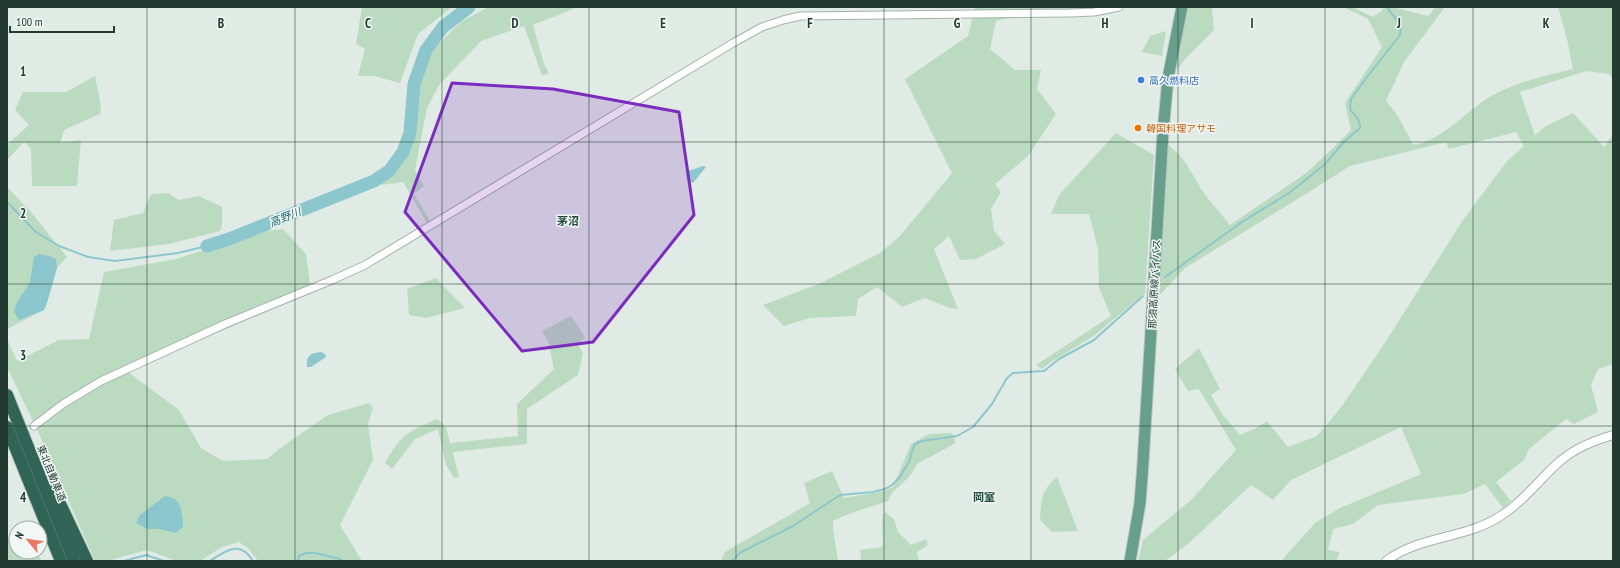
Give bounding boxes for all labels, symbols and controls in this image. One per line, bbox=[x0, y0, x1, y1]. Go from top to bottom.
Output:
scale bar bbox=[10, 8, 114, 34]
text: 100 m bbox=[16, 14, 43, 29]
text: B bbox=[218, 15, 224, 32]
text: C bbox=[365, 15, 371, 32]
text: D bbox=[512, 15, 519, 32]
text: E bbox=[660, 15, 666, 32]
text: F bbox=[807, 15, 813, 32]
text: G bbox=[954, 15, 961, 32]
text: H bbox=[1102, 15, 1109, 32]
text: I bbox=[1250, 15, 1254, 32]
text: J bbox=[1396, 15, 1401, 32]
text: K bbox=[1543, 15, 1550, 32]
text: 1 bbox=[20, 63, 26, 80]
place label: 高久燃料店 bbox=[1149, 74, 1199, 87]
marker: 高久燃料店 bbox=[1136, 75, 1146, 85]
place label: 韓国料理アサモ bbox=[1146, 122, 1216, 135]
marker: 韓国料理アサモ bbox=[1133, 123, 1143, 133]
water label: 高野川 bbox=[267, 204, 304, 230]
text: 2 bbox=[20, 205, 26, 222]
district label: 茅沼 bbox=[557, 214, 579, 228]
street label: 那須高原線バイパス bbox=[1146, 239, 1163, 329]
text: 3 bbox=[20, 347, 26, 364]
street label: 東北自動車道 bbox=[34, 443, 69, 503]
text: 4 bbox=[20, 489, 27, 506]
district label: 岡室 bbox=[973, 490, 995, 504]
north arrow bbox=[8, 520, 48, 560]
text: N bbox=[12, 529, 27, 541]

